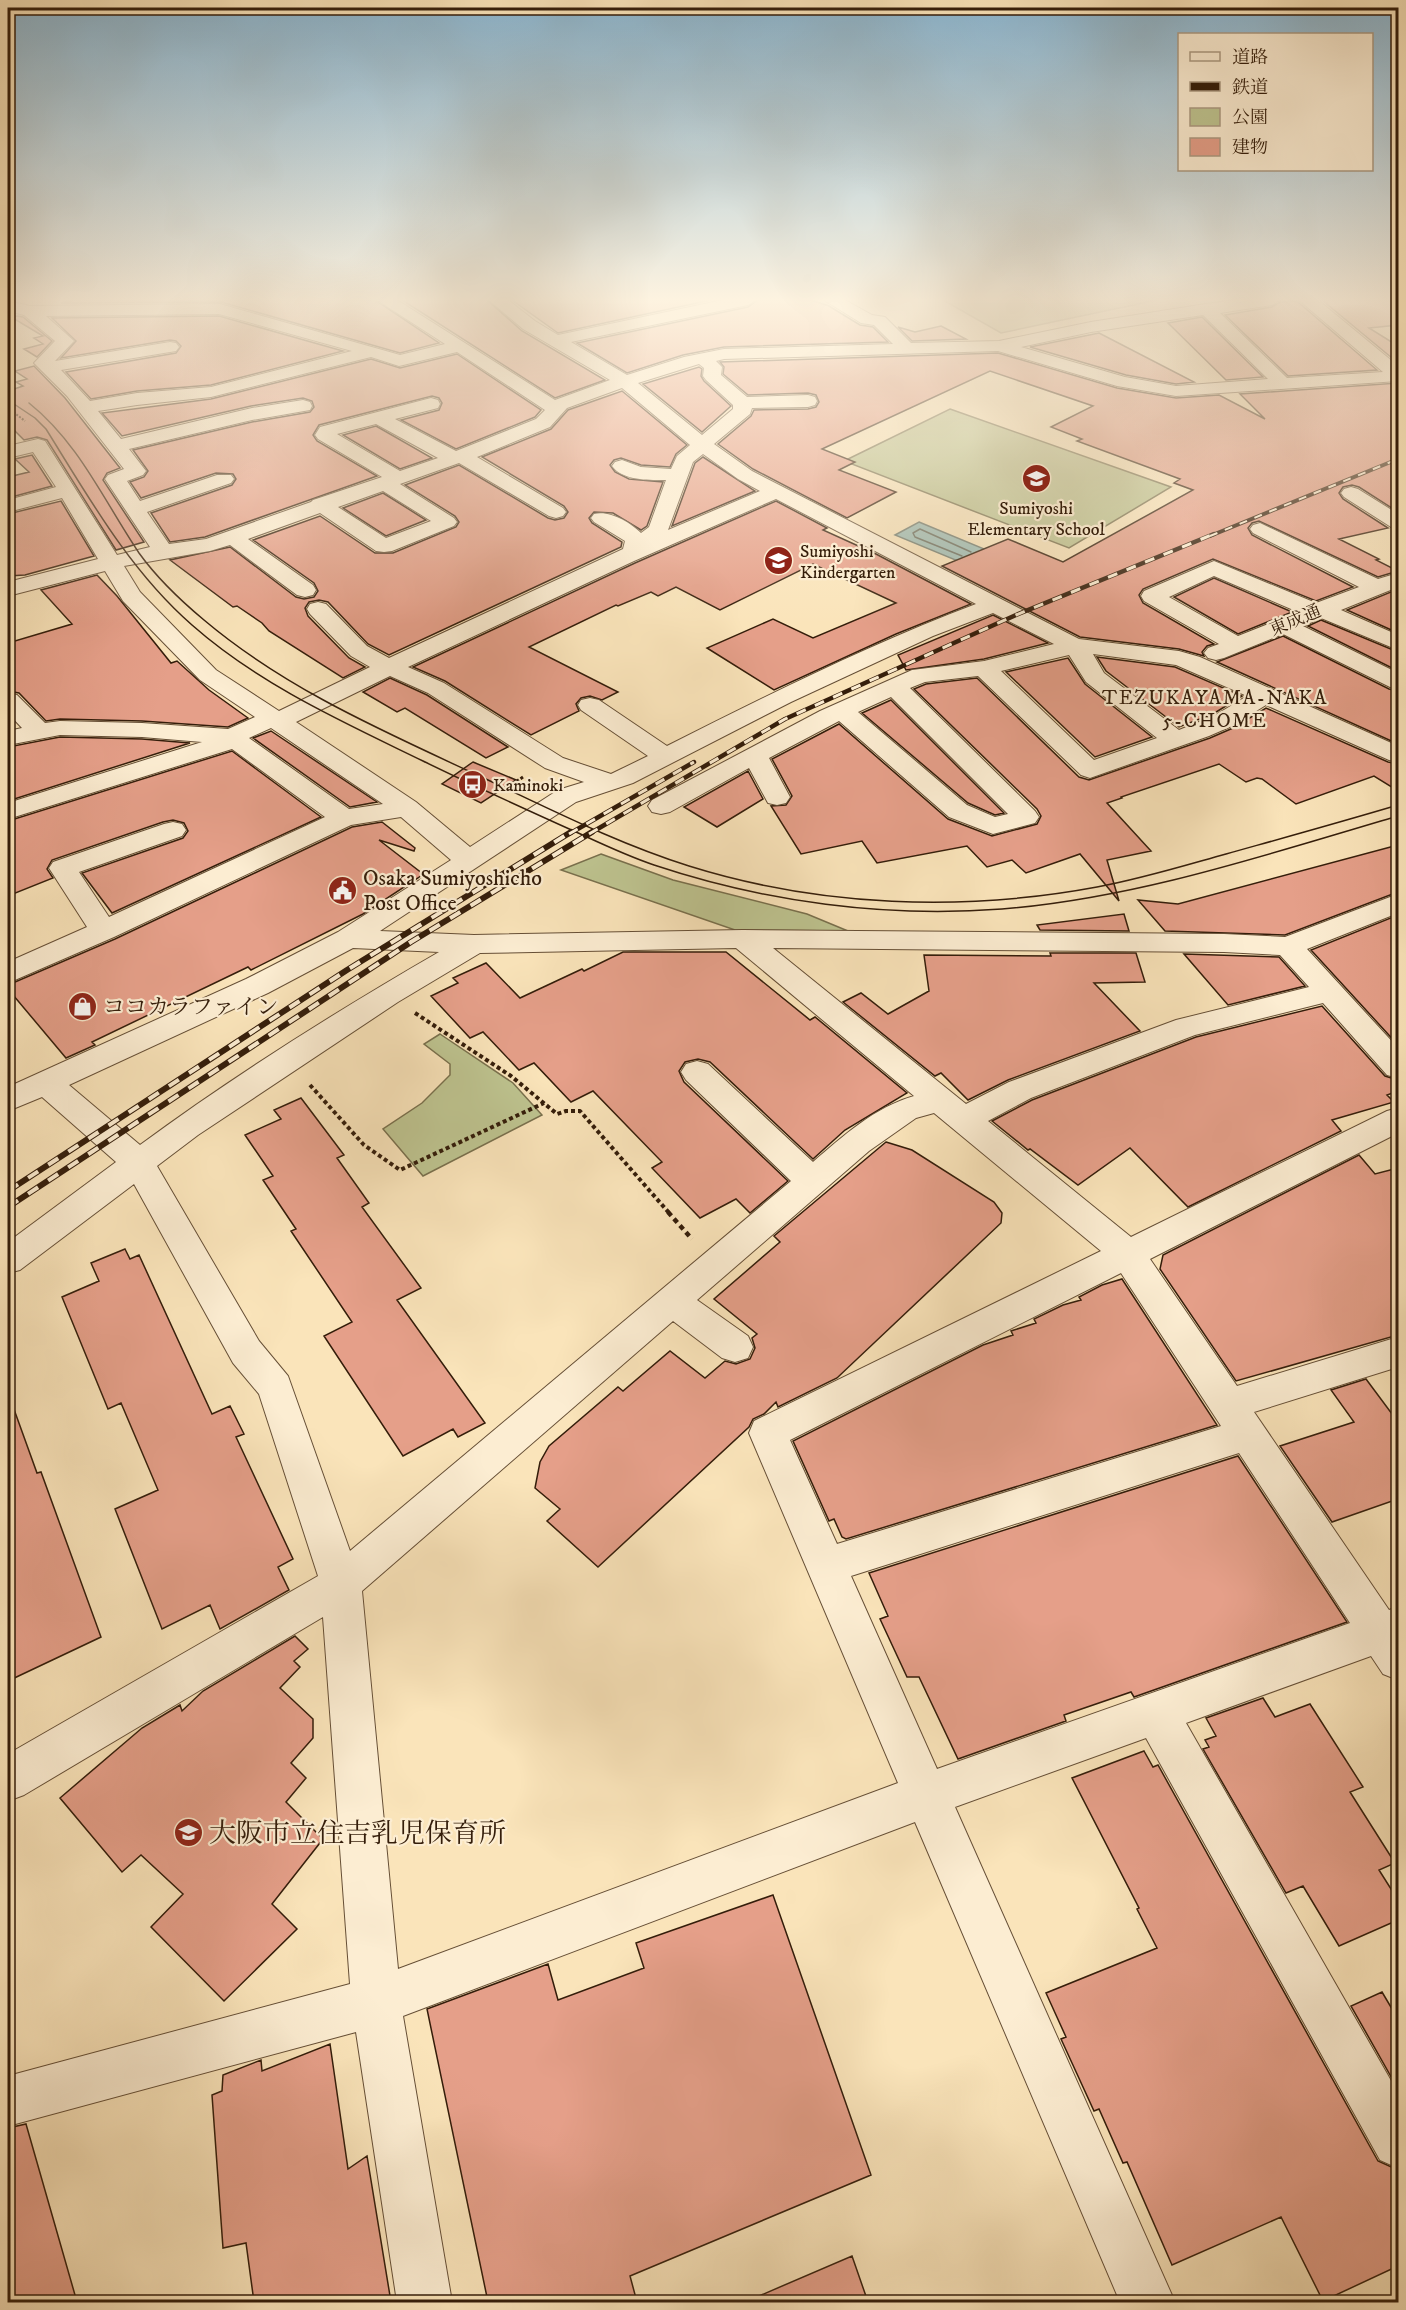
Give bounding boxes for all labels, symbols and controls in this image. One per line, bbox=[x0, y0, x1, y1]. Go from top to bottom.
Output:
legend bbox=[1178, 33, 1373, 171]
text: 道路 bbox=[1232, 47, 1268, 69]
text: 鉄道 bbox=[1232, 77, 1268, 99]
text: 公園 bbox=[1232, 107, 1268, 129]
text: 建物 bbox=[1232, 137, 1268, 159]
school or university icon: Sumiyoshi Elementary School bbox=[1020, 463, 1052, 495]
place label: Sumiyoshi Elementary School bbox=[967, 498, 1105, 541]
place label: Sumiyoshi Kindergarten bbox=[800, 541, 896, 584]
school or university icon: Sumiyoshi Kindergarten bbox=[763, 545, 795, 577]
street label: 東成通 bbox=[1266, 600, 1325, 642]
district label: TEZUKAYAMA-NAKA 5-CHOME bbox=[1102, 686, 1328, 734]
bus stop icon: Kaminoki bbox=[456, 769, 488, 801]
place label: Kaminoki bbox=[493, 775, 563, 797]
place label: Osaka Sumiyoshicho Post Office bbox=[363, 865, 542, 917]
public building icon: Osaka Sumiyoshicho Post Office bbox=[326, 874, 358, 906]
shop icon: ココカラファイン bbox=[66, 990, 98, 1022]
place label: ココカラファイン bbox=[103, 994, 279, 1021]
school or university icon: 大阪市立住吉乳児保育所 bbox=[172, 1817, 204, 1849]
place label: 大阪市立住吉乳児保育所 bbox=[209, 1817, 506, 1851]

